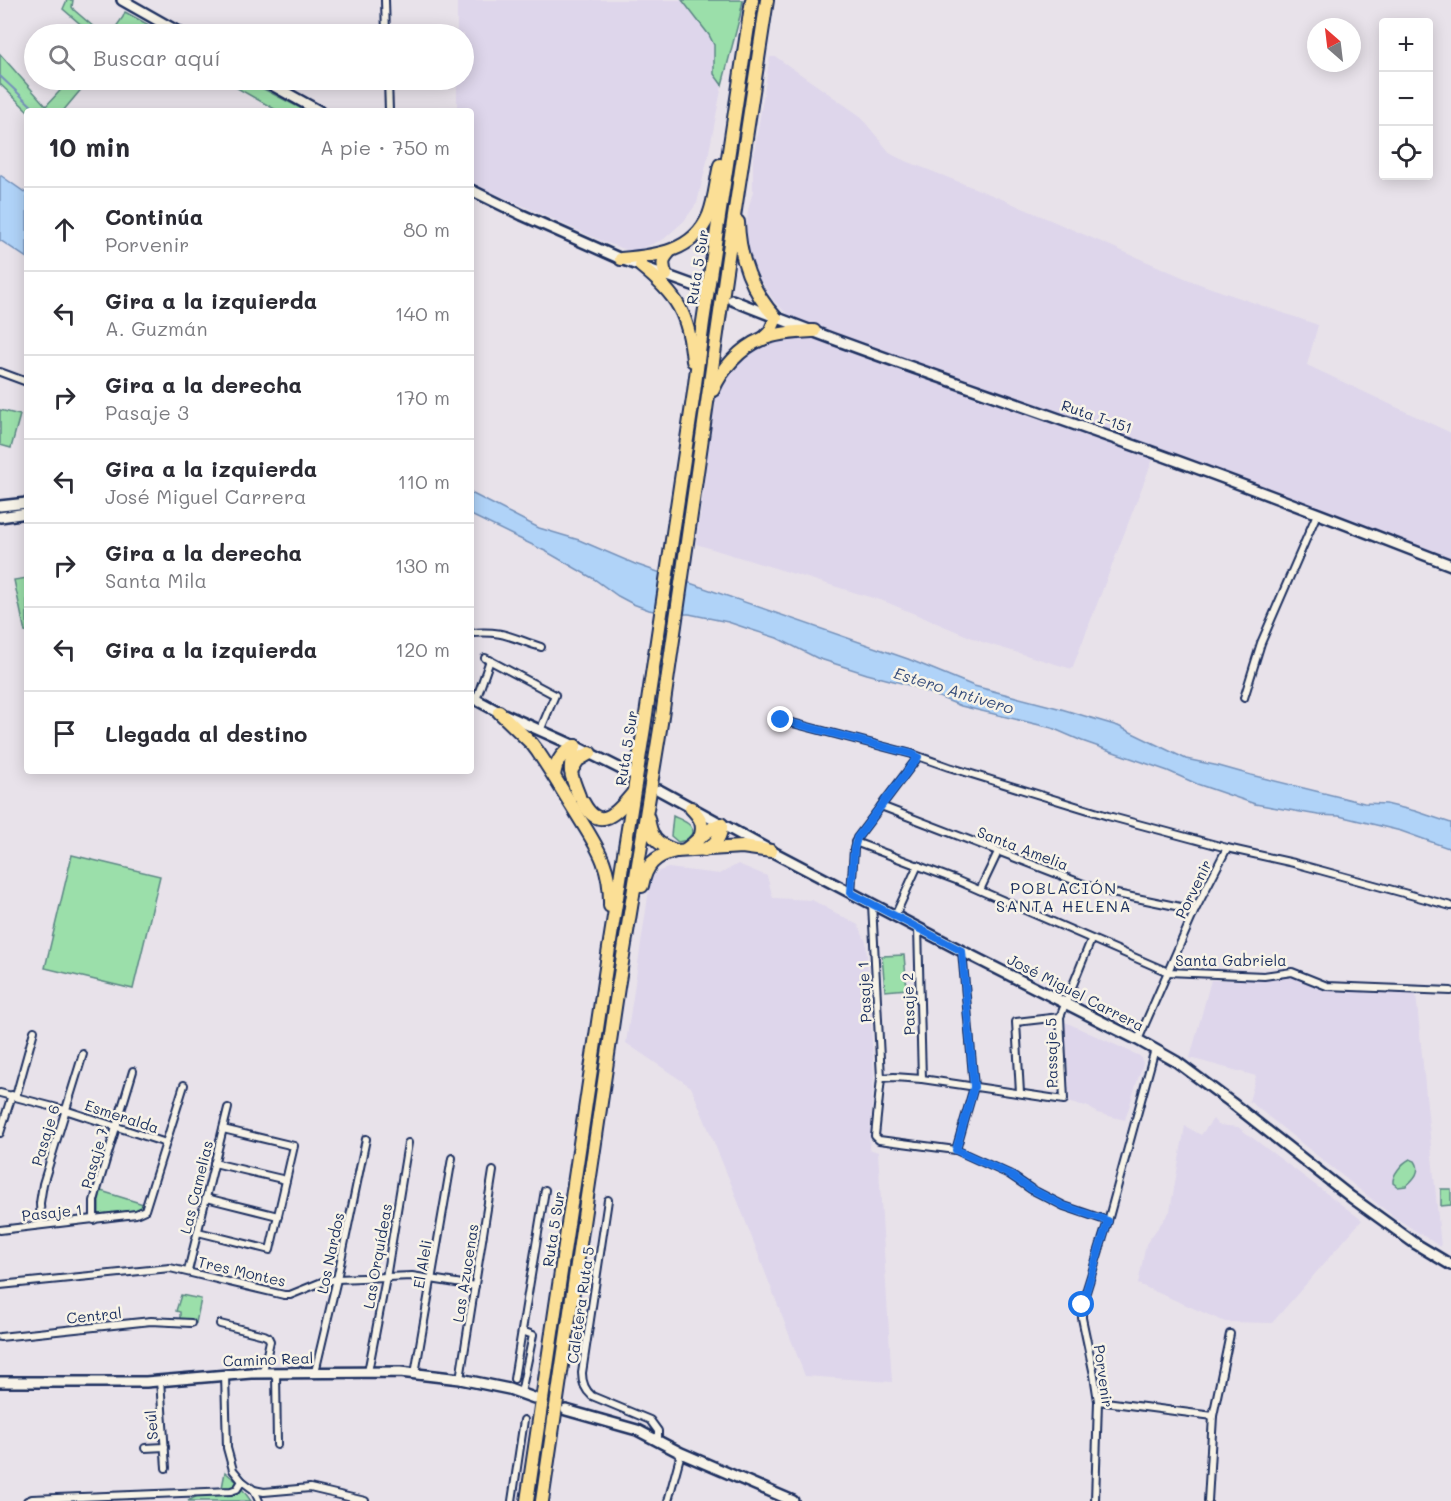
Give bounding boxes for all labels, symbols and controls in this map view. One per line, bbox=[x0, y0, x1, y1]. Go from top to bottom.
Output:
north arrow bbox=[1307, 18, 1361, 72]
map controls bbox=[1379, 18, 1433, 180]
button: + bbox=[1379, 18, 1433, 72]
search box bbox=[24, 24, 474, 90]
icon: search bbox=[45, 41, 78, 74]
text: Buscar aquí bbox=[93, 43, 221, 72]
button: − bbox=[1379, 72, 1433, 126]
button: locate bbox=[1379, 126, 1433, 180]
text: 10 min bbox=[48, 130, 130, 164]
text: A pie · 750 m bbox=[320, 134, 450, 160]
text: Continúa bbox=[105, 202, 203, 231]
icon: ahead bbox=[48, 213, 81, 246]
text: 80 m bbox=[403, 216, 450, 242]
street label: Ruta 5 Sur bbox=[681, 228, 713, 306]
text: Porvenir bbox=[105, 231, 189, 257]
text: Gira a la izquierda bbox=[105, 286, 317, 315]
icon: left bbox=[48, 297, 81, 330]
text: 140 m bbox=[395, 300, 450, 326]
text: A. Guzmán bbox=[105, 315, 208, 341]
text: Gira a la derecha bbox=[105, 370, 302, 399]
icon: right bbox=[48, 381, 81, 414]
text: 170 m bbox=[395, 384, 450, 410]
street label: Ruta I-151 bbox=[1059, 395, 1135, 437]
text: Pasaje 3 bbox=[105, 399, 189, 425]
text: Gira a la izquierda bbox=[105, 454, 317, 483]
icon: left bbox=[48, 465, 81, 498]
text: 110 m bbox=[397, 468, 450, 494]
text: José Miguel Carrera bbox=[105, 483, 306, 509]
text: Gira a la derecha bbox=[105, 538, 302, 567]
icon: right bbox=[48, 549, 81, 582]
text: 130 m bbox=[395, 552, 450, 578]
text: Santa Mila bbox=[105, 567, 207, 593]
icon: left bbox=[48, 633, 81, 666]
text: Gira a la izquierda bbox=[105, 635, 317, 664]
text: 120 m bbox=[395, 636, 450, 662]
water label: Estero Antivero bbox=[891, 662, 1017, 718]
route end bbox=[767, 706, 793, 732]
street label: Ruta 5 Sur bbox=[610, 709, 642, 787]
icon: arrive bbox=[48, 717, 81, 750]
text: Llegada al destino bbox=[105, 719, 307, 748]
street label: Santa Amelia bbox=[975, 821, 1071, 875]
street label: Porvenir bbox=[1170, 856, 1216, 922]
district label: POBLACIÓN SANTA HELENA bbox=[996, 877, 1132, 916]
street label: José Miguel Carrera bbox=[1004, 949, 1148, 1035]
street label: Santa Gabriela bbox=[1175, 950, 1287, 970]
street label: Pasaje 1 bbox=[852, 961, 876, 1023]
street label: Pasaje 2 bbox=[897, 972, 919, 1036]
street label: Passaje 5 bbox=[1040, 1018, 1062, 1088]
street label: Esmeralda bbox=[82, 1095, 162, 1137]
street label: Pasaje 6 bbox=[26, 1102, 64, 1168]
street label: Pasaje 7 bbox=[76, 1125, 112, 1191]
street label: Las Camelias bbox=[175, 1138, 217, 1236]
street label: Ruta 5 Sur bbox=[537, 1190, 569, 1268]
street label: Pasaje 1 bbox=[21, 1199, 83, 1225]
street label: Las Orquídeas bbox=[358, 1202, 396, 1310]
street label: Los Nardos bbox=[312, 1211, 348, 1295]
street label: Las Azucenas bbox=[447, 1222, 483, 1324]
street label: El Aleli bbox=[408, 1238, 436, 1290]
street label: Caletera Ruta 5 bbox=[562, 1245, 598, 1365]
street label: Tres Montes bbox=[196, 1251, 288, 1291]
route start bbox=[1068, 1291, 1094, 1317]
street label: Central bbox=[65, 1302, 123, 1328]
street label: Porvenir bbox=[1090, 1343, 1118, 1409]
street label: Camino Real bbox=[222, 1347, 314, 1371]
street label: Seúl bbox=[140, 1409, 162, 1441]

